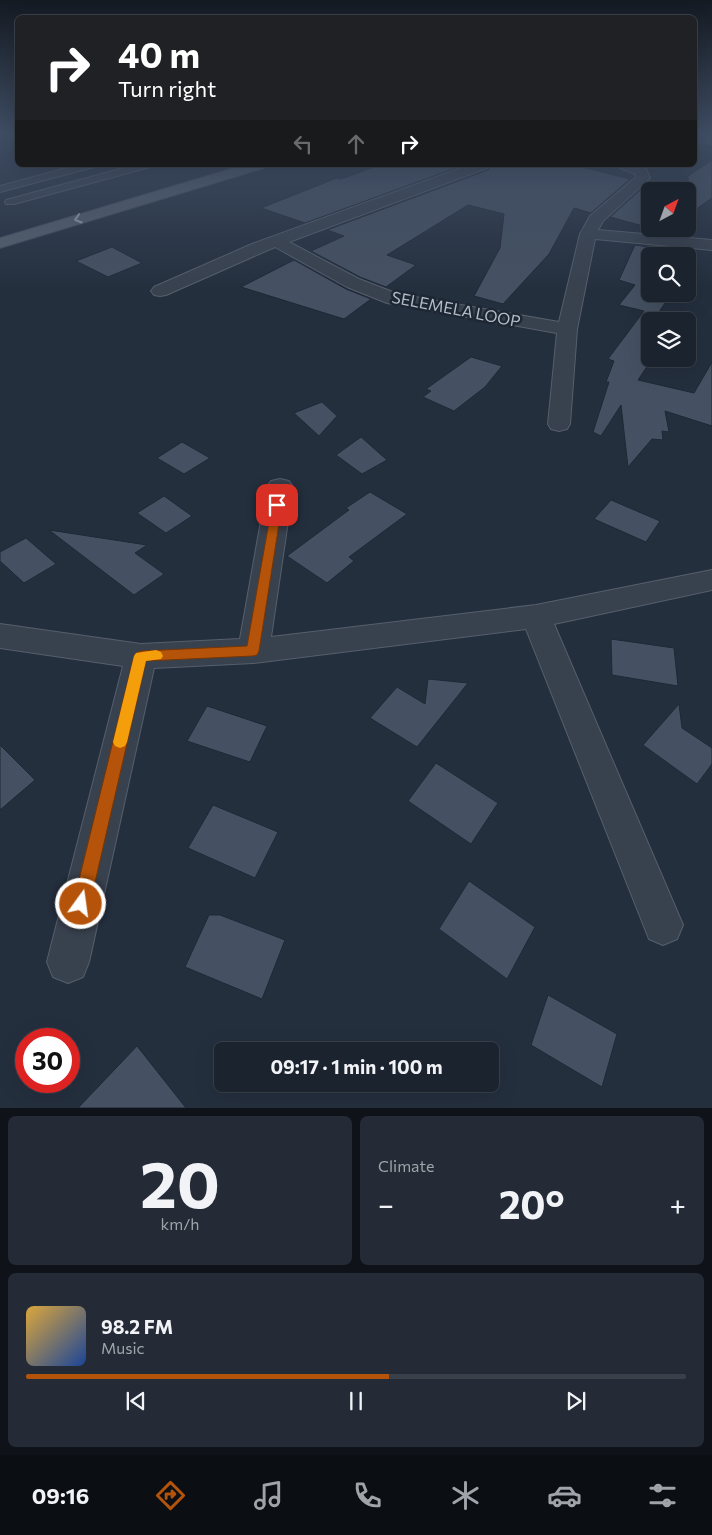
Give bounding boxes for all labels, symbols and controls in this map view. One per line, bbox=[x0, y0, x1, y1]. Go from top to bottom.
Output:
text: 40 m bbox=[118, 32, 200, 75]
icon: right bbox=[35, 35, 100, 100]
text: Turn right bbox=[118, 75, 216, 102]
icon: left bbox=[289, 130, 317, 158]
icon: ahead bbox=[342, 130, 370, 158]
icon: right bbox=[395, 130, 423, 158]
north arrow bbox=[641, 182, 696, 238]
map controls bbox=[641, 182, 696, 367]
one-way arrow bbox=[74, 214, 83, 224]
button: search bbox=[641, 247, 696, 302]
street label: SELEMELA LOOP bbox=[390, 287, 522, 330]
button: layers bbox=[641, 312, 696, 367]
pin bbox=[256, 484, 298, 526]
icon: arrive bbox=[263, 491, 291, 519]
position arrow bbox=[54, 877, 106, 929]
speed limit sign: 30 bbox=[15, 1028, 80, 1093]
text: 09:17 · 1 min · 100 m bbox=[270, 1055, 443, 1078]
text: 20 bbox=[140, 1142, 220, 1221]
text: Climate bbox=[378, 1156, 434, 1175]
text: 20° bbox=[499, 1180, 565, 1227]
text: − bbox=[378, 1187, 394, 1221]
text: + bbox=[670, 1187, 686, 1221]
text: km/h bbox=[161, 1214, 199, 1233]
text: 98.2 FM bbox=[101, 1315, 173, 1338]
text: Music bbox=[101, 1338, 145, 1357]
icon: previous bbox=[122, 1387, 150, 1415]
icon: pause bbox=[342, 1387, 370, 1415]
icon: next bbox=[562, 1387, 590, 1415]
icon: directions bbox=[153, 1478, 188, 1513]
icon: music bbox=[251, 1478, 286, 1513]
icon: phone bbox=[350, 1478, 385, 1513]
icon: climate bbox=[448, 1478, 483, 1513]
icon: car bbox=[547, 1478, 582, 1513]
icon: filters bbox=[645, 1478, 680, 1513]
text: 09:16 bbox=[32, 1482, 89, 1509]

